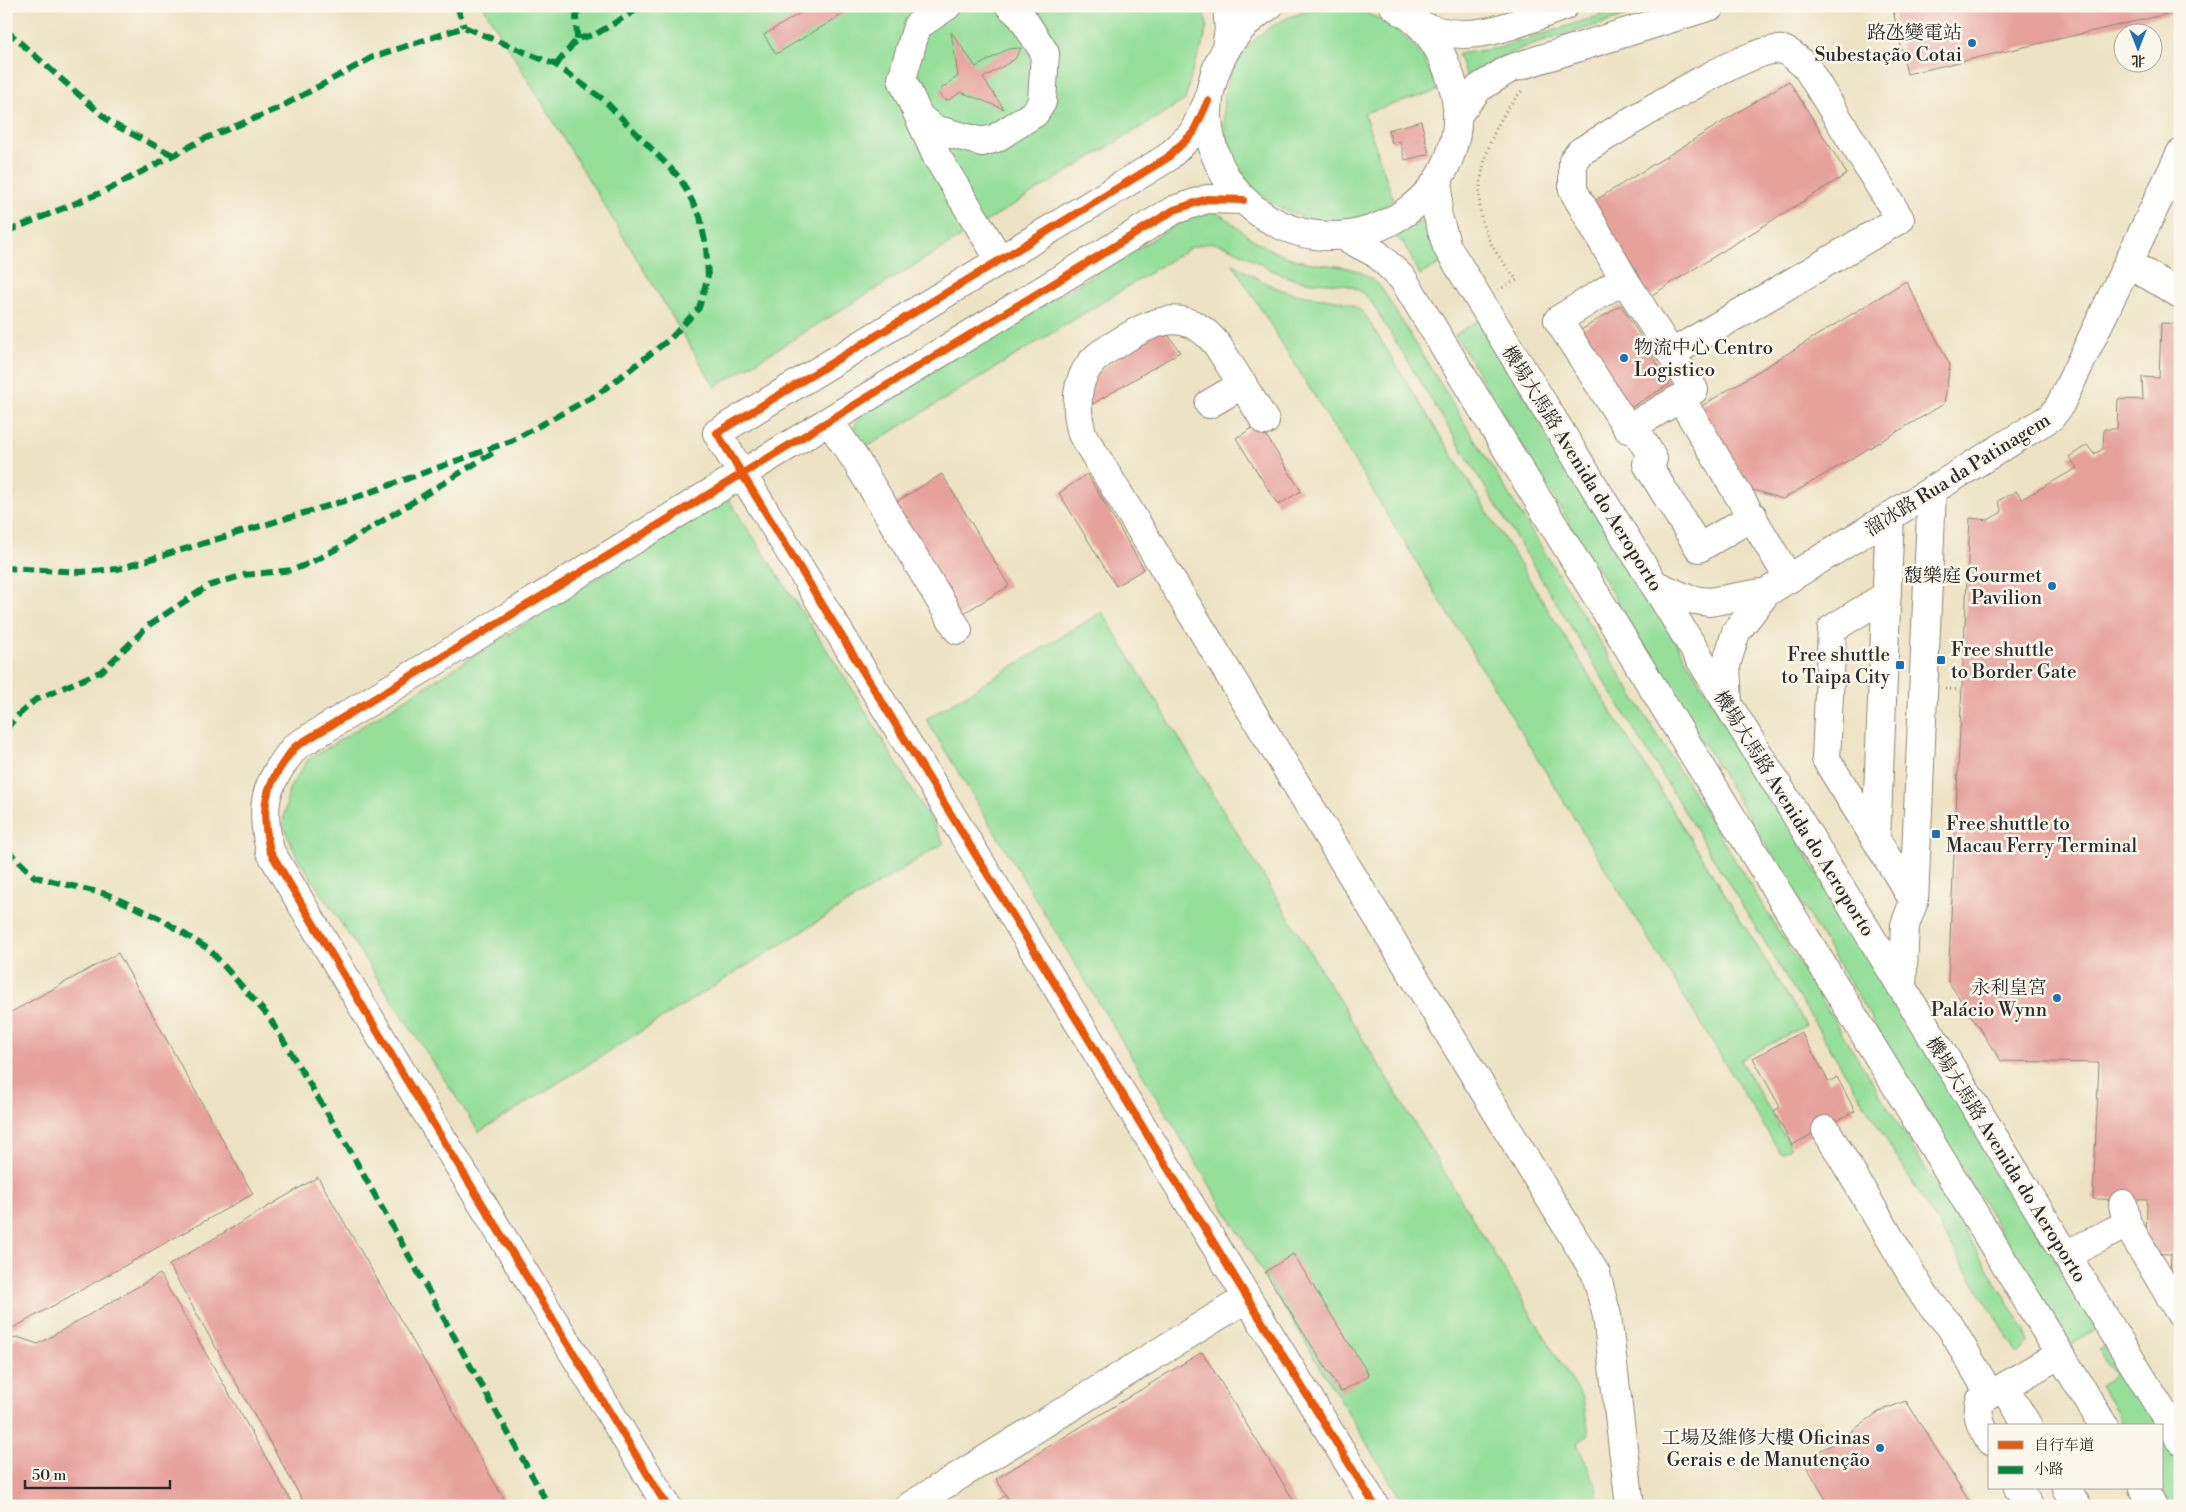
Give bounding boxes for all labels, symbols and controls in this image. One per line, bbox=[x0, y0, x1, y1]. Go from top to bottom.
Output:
place label: 路氹變電站 Subestação Cotai bbox=[1814, 21, 1962, 67]
north arrow bbox=[2114, 22, 2164, 72]
marker: 路氹變電站 Subestação Cotai bbox=[1966, 37, 1978, 49]
text: 北 bbox=[2131, 51, 2145, 69]
place label: 物流中心 Centro Logistico bbox=[1634, 336, 1773, 382]
street label: 機場大馬路 Avenida do Aeroporto bbox=[1496, 341, 1668, 596]
marker: 物流中心 Centro Logistico bbox=[1618, 352, 1630, 364]
street label: 溜冰路 Rua da Patinagem bbox=[1860, 408, 2055, 542]
place label: 馥樂庭 Gourmet Pavilion bbox=[1904, 564, 2042, 610]
marker: 馥樂庭 Gourmet Pavilion bbox=[2046, 580, 2058, 592]
place label: Free shuttle to Border Gate bbox=[1951, 638, 2076, 684]
place label: Free shuttle to Taipa City bbox=[1781, 643, 1891, 689]
marker: Free shuttle to Border Gate bbox=[1935, 654, 1947, 666]
marker: Free shuttle to Taipa City bbox=[1894, 659, 1906, 671]
street label: 機場大馬路 Avenida do Aeroporto bbox=[1708, 686, 1880, 941]
place label: Free shuttle to Macau Ferry Terminal bbox=[1946, 812, 2137, 858]
marker: Free shuttle to Macau Ferry Terminal bbox=[1930, 828, 1942, 840]
place label: 永利皇宮 Palácio Wynn bbox=[1931, 976, 2047, 1022]
marker: 永利皇宮 Palácio Wynn bbox=[2051, 992, 2063, 1004]
street label: 機場大馬路 Avenida do Aeroporto bbox=[1920, 1032, 2092, 1287]
legend bbox=[1988, 1424, 2164, 1490]
place label: 工場及維修大樓 Oficinas Gerais e de Manutenção bbox=[1661, 1426, 1870, 1472]
text: 自行车道 bbox=[2034, 1436, 2094, 1455]
marker: 工場及維修大樓 Oficinas Gerais e de Manutenção bbox=[1874, 1442, 1886, 1454]
scale bar bbox=[25, 1457, 170, 1489]
text: 小路 bbox=[2034, 1460, 2064, 1479]
text: 50 m bbox=[32, 1466, 66, 1485]

